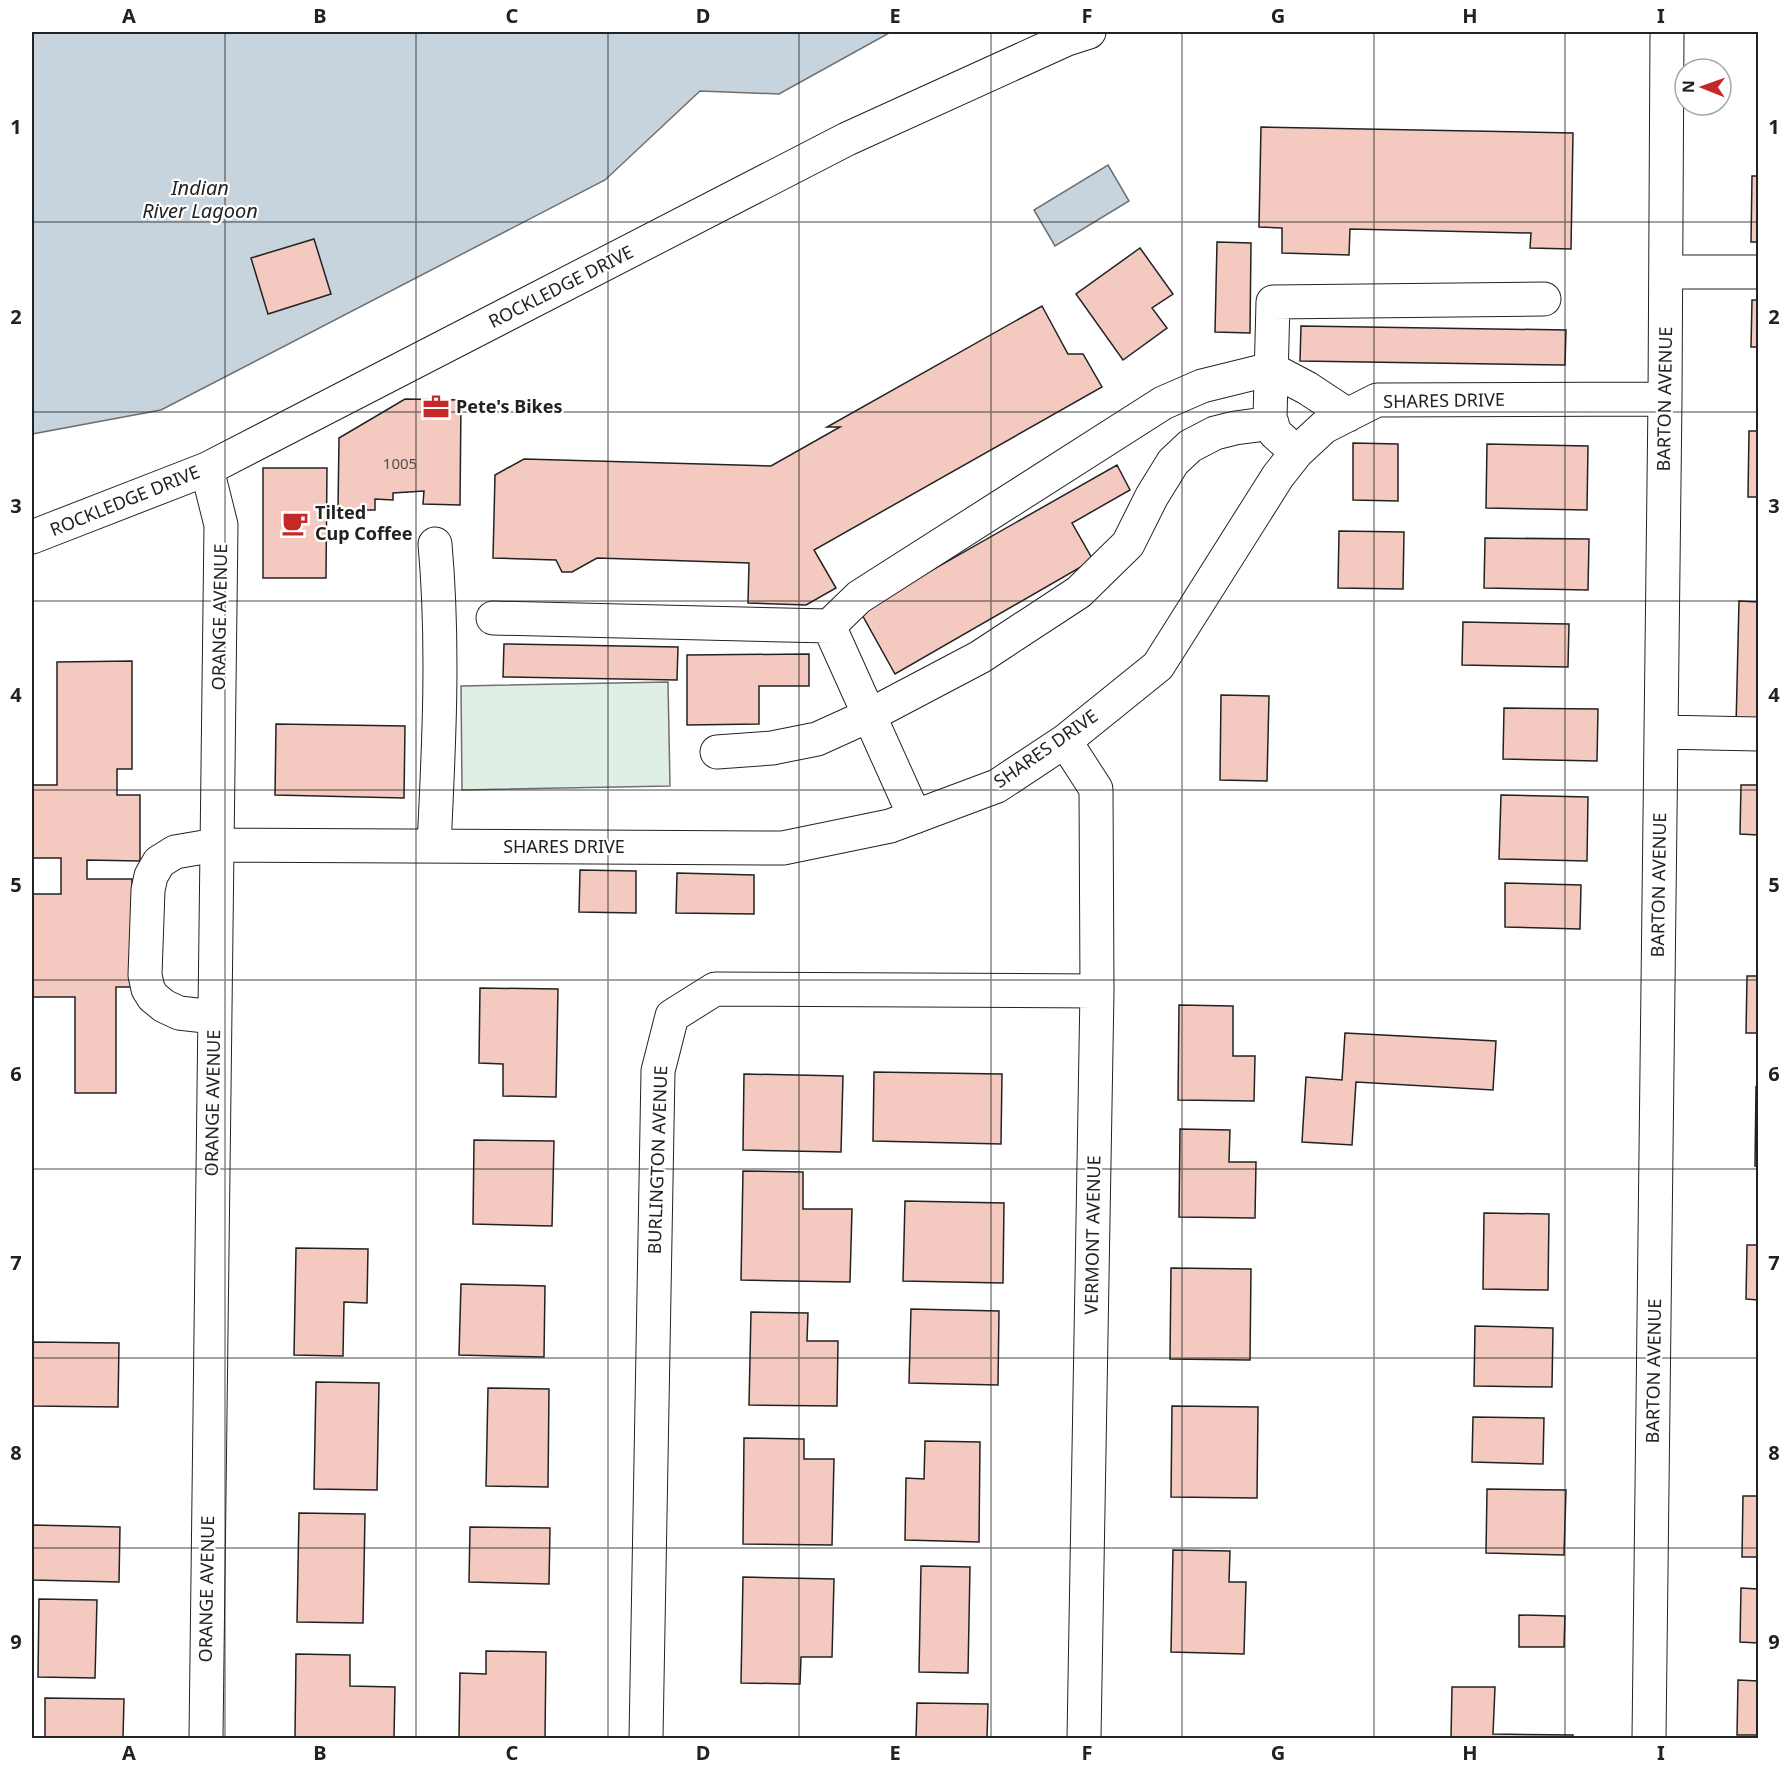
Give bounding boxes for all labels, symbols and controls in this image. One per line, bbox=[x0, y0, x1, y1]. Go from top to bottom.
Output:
text: A bbox=[122, 2, 136, 29]
text: B bbox=[313, 2, 327, 29]
text: C bbox=[506, 2, 519, 29]
text: D bbox=[696, 2, 710, 29]
text: E bbox=[889, 2, 901, 29]
text: F bbox=[1082, 2, 1092, 29]
text: G bbox=[1271, 2, 1285, 29]
text: H bbox=[1462, 2, 1478, 29]
text: I bbox=[1657, 2, 1665, 29]
north arrow bbox=[1673, 57, 1733, 117]
text: N bbox=[1677, 80, 1699, 93]
text: 1 bbox=[10, 113, 22, 140]
text: 1 bbox=[1768, 113, 1780, 140]
water label: Indian River Lagoon bbox=[142, 174, 258, 224]
street label: ROCKLEDGE DRIVE bbox=[484, 239, 637, 333]
text: 2 bbox=[10, 303, 22, 330]
text: 2 bbox=[1768, 303, 1780, 330]
street label: BARTON AVENUE bbox=[1651, 326, 1677, 472]
street label: SHARES DRIVE bbox=[1383, 387, 1505, 413]
office icon: Pete's Bikes bbox=[421, 392, 451, 422]
place label: Pete's Bikes bbox=[456, 394, 563, 418]
house number: 1005 bbox=[383, 453, 417, 473]
street label: ROCKLEDGE DRIVE bbox=[46, 459, 203, 541]
text: 3 bbox=[10, 492, 22, 519]
text: 3 bbox=[1768, 492, 1780, 519]
place label: Tilted Cup Coffee bbox=[315, 500, 413, 545]
cafe icon: Tilted Cup Coffee bbox=[280, 508, 310, 538]
street label: ORANGE AVENUE bbox=[206, 543, 232, 691]
text: 4 bbox=[10, 681, 22, 708]
text: 4 bbox=[1768, 681, 1780, 708]
street label: SHARES DRIVE bbox=[989, 703, 1102, 793]
street label: BARTON AVENUE bbox=[1645, 812, 1671, 958]
street label: SHARES DRIVE bbox=[503, 834, 625, 858]
text: 5 bbox=[10, 871, 22, 898]
text: 5 bbox=[1768, 871, 1780, 898]
street label: ORANGE AVENUE bbox=[199, 1029, 225, 1177]
text: 6 bbox=[10, 1060, 22, 1087]
text: 6 bbox=[1768, 1060, 1780, 1087]
street label: BURLINGTON AVENUE bbox=[642, 1065, 672, 1255]
street label: VERMONT AVENUE bbox=[1079, 1155, 1105, 1315]
text: 7 bbox=[10, 1249, 22, 1276]
text: 7 bbox=[1768, 1249, 1780, 1276]
street label: BARTON AVENUE bbox=[1640, 1298, 1666, 1444]
text: 8 bbox=[10, 1439, 22, 1466]
text: 8 bbox=[1768, 1439, 1780, 1466]
street label: ORANGE AVENUE bbox=[193, 1515, 219, 1663]
text: 9 bbox=[10, 1628, 22, 1655]
text: 9 bbox=[1768, 1628, 1780, 1655]
text: A bbox=[122, 1739, 136, 1766]
text: B bbox=[313, 1739, 327, 1766]
text: C bbox=[506, 1739, 519, 1766]
text: D bbox=[696, 1739, 710, 1766]
text: E bbox=[889, 1739, 901, 1766]
text: F bbox=[1082, 1739, 1092, 1766]
text: G bbox=[1271, 1739, 1285, 1766]
text: H bbox=[1462, 1739, 1478, 1766]
text: I bbox=[1657, 1739, 1665, 1766]

